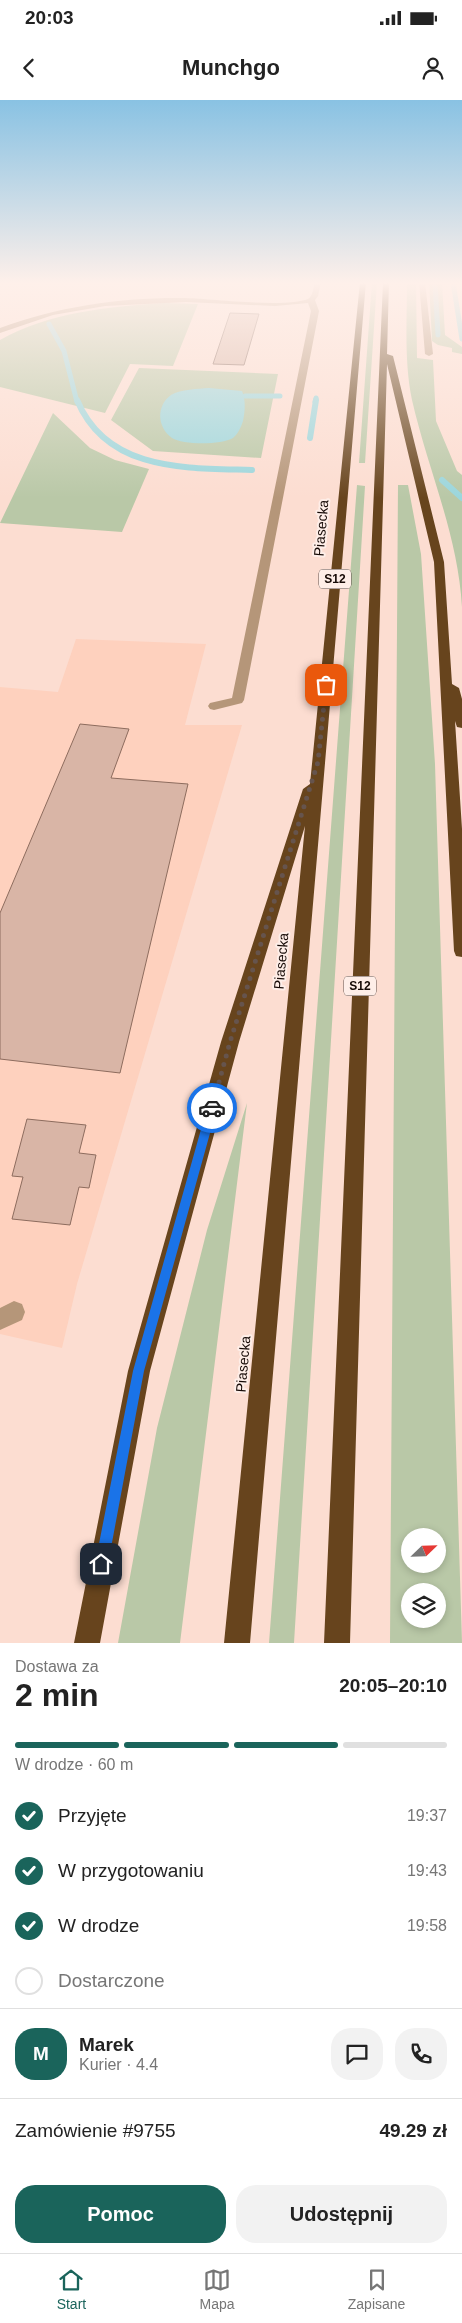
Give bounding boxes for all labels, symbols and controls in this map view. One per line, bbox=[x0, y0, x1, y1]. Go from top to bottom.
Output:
text: 20:03 bbox=[25, 7, 74, 28]
icon: back bbox=[15, 54, 43, 82]
icon: person bbox=[419, 54, 447, 82]
text: Munchgo bbox=[182, 55, 280, 80]
street label: Piasecka bbox=[311, 499, 331, 557]
road number: S12 bbox=[319, 569, 351, 588]
pin bbox=[305, 664, 347, 706]
icon: bag bbox=[312, 671, 340, 699]
street label: Piasecka bbox=[271, 932, 291, 990]
road number: S12 bbox=[344, 976, 376, 996]
courier bbox=[187, 1083, 237, 1133]
icon: car bbox=[198, 1094, 226, 1122]
street label: Piasecka bbox=[233, 1335, 253, 1393]
north arrow bbox=[401, 1528, 446, 1572]
map controls bbox=[401, 1528, 446, 1628]
pin bbox=[80, 1543, 122, 1585]
icon: home bbox=[87, 1550, 115, 1578]
button: layers bbox=[401, 1583, 446, 1628]
text: Dostawa za bbox=[15, 1658, 99, 1675]
text: 20:05–20:10 bbox=[339, 1675, 447, 1696]
text: 2 min bbox=[15, 1677, 99, 1713]
text: W drodze · 60 m bbox=[15, 1756, 133, 1773]
icon: check bbox=[15, 1802, 43, 1830]
text: Przyjęte bbox=[58, 1805, 127, 1826]
text: 19:37 bbox=[407, 1807, 447, 1824]
icon: check bbox=[15, 1857, 43, 1885]
text: W przygotowaniu bbox=[58, 1860, 204, 1881]
text: 19:43 bbox=[407, 1862, 447, 1879]
icon: check bbox=[15, 1912, 43, 1940]
text: W drodze bbox=[58, 1915, 139, 1936]
text: 19:58 bbox=[407, 1917, 447, 1934]
text: Dostarczone bbox=[58, 1970, 165, 1991]
button: chat bbox=[331, 2028, 383, 2080]
button: phone bbox=[395, 2028, 447, 2080]
text: Marek bbox=[79, 2034, 134, 2055]
text: M bbox=[33, 2043, 49, 2064]
text: Kurier · 4.4 bbox=[79, 2056, 158, 2073]
text: Zamówienie #9755 bbox=[15, 2120, 176, 2141]
text: 49.29 zł bbox=[379, 2120, 447, 2141]
button: Pomoc bbox=[15, 2185, 226, 2243]
button: Udostępnij bbox=[236, 2185, 447, 2243]
tab: Start bbox=[57, 2266, 86, 2312]
tab: Mapa bbox=[199, 2266, 235, 2312]
tab: Zapisane bbox=[348, 2266, 405, 2312]

